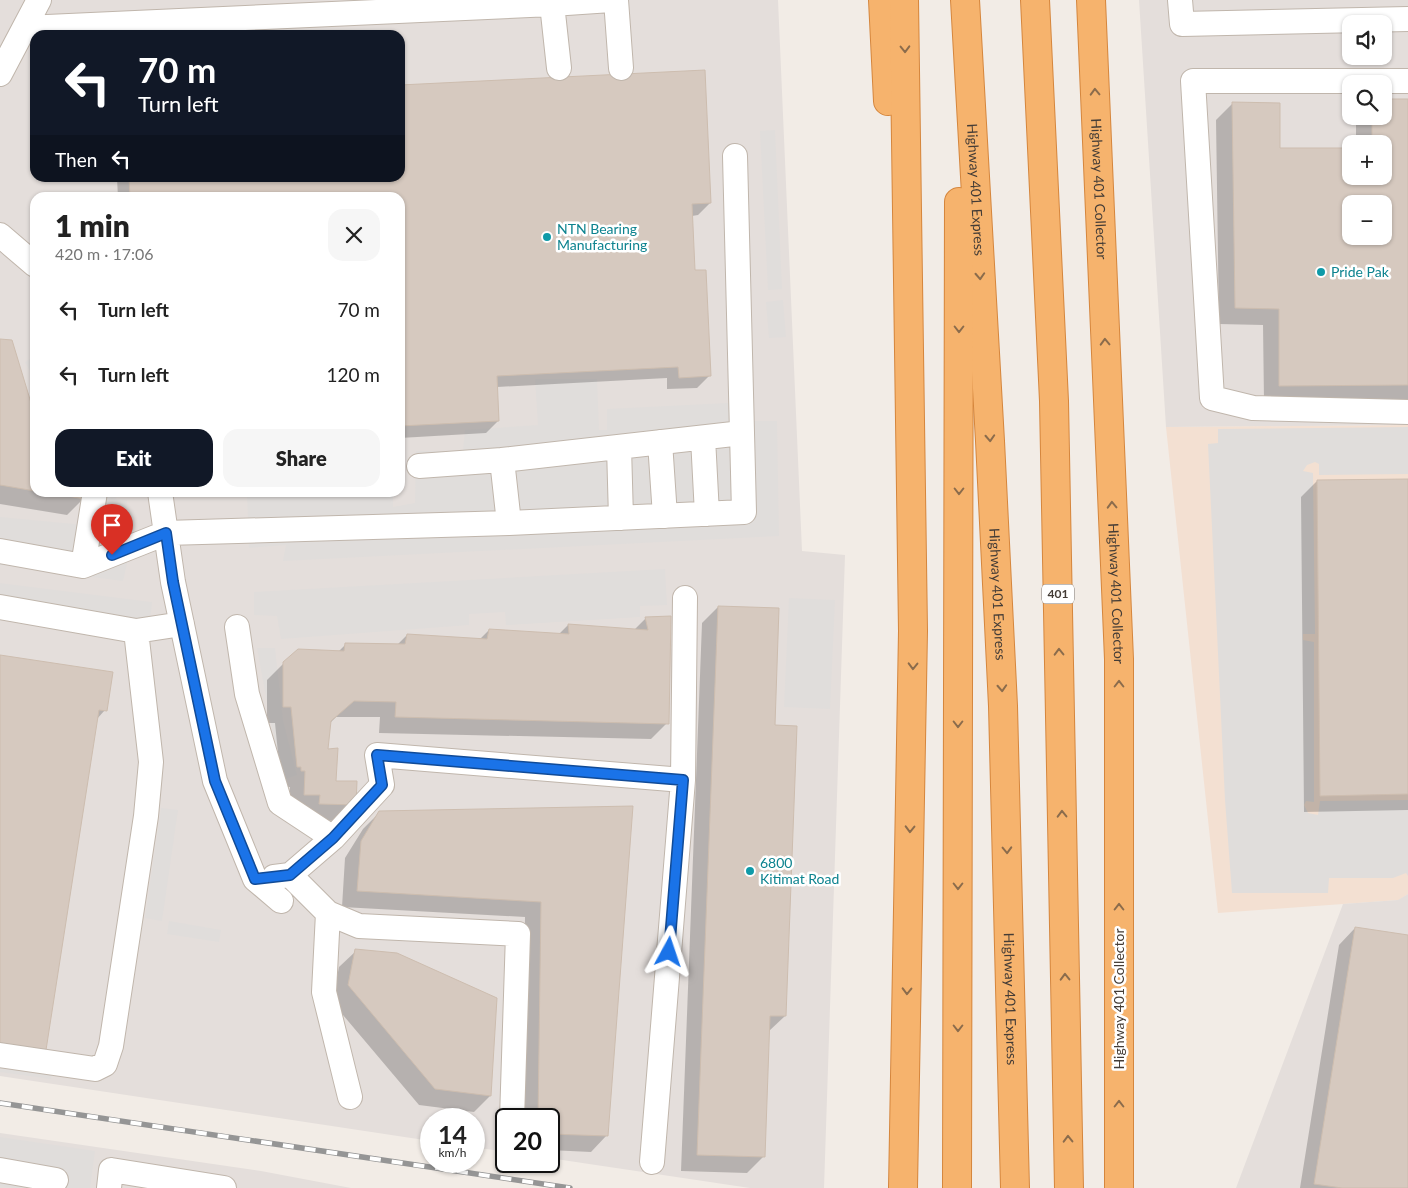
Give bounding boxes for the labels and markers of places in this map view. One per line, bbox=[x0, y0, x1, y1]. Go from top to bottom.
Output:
place label: NTN Bearing Manufacturing bbox=[557, 220, 647, 253]
marker: NTN Bearing Manufacturing bbox=[541, 231, 553, 243]
place label: Pride Pak bbox=[1331, 263, 1390, 280]
marker: Pride Pak bbox=[1315, 266, 1327, 278]
pin bbox=[91, 504, 133, 555]
place label: 6800 Kitimat Road bbox=[760, 854, 839, 887]
marker: 6800 Kitimat Road bbox=[744, 865, 756, 877]

